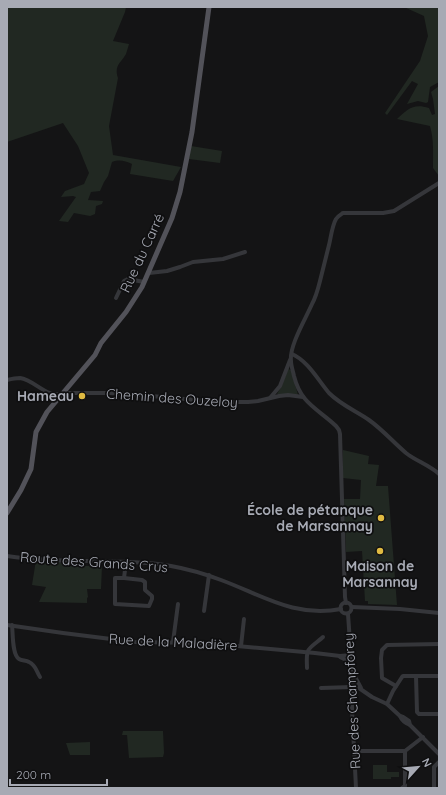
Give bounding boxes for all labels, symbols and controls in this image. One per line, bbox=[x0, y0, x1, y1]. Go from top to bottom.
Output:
street label: Rue du Carré bbox=[116, 210, 168, 296]
street label: Chemin des Ouzeloy bbox=[105, 384, 239, 412]
place label: Hameau bbox=[17, 387, 74, 405]
marker: Hameau bbox=[77, 391, 87, 401]
place label: École de pétanque de Marsannay bbox=[247, 501, 373, 535]
marker: École de pétanque de Marsannay bbox=[376, 513, 386, 523]
marker: Maison de Marsannay bbox=[375, 546, 385, 556]
street label: Route des Grands Crus bbox=[19, 548, 169, 576]
place label: Maison de Marsannay bbox=[342, 557, 418, 591]
street label: Rue de la Maladière bbox=[108, 630, 238, 654]
street label: Rue des Champforey bbox=[339, 632, 365, 770]
north arrow bbox=[398, 747, 438, 787]
text: N bbox=[419, 756, 435, 769]
scale bar bbox=[10, 761, 107, 787]
text: 200 m bbox=[16, 767, 51, 782]

